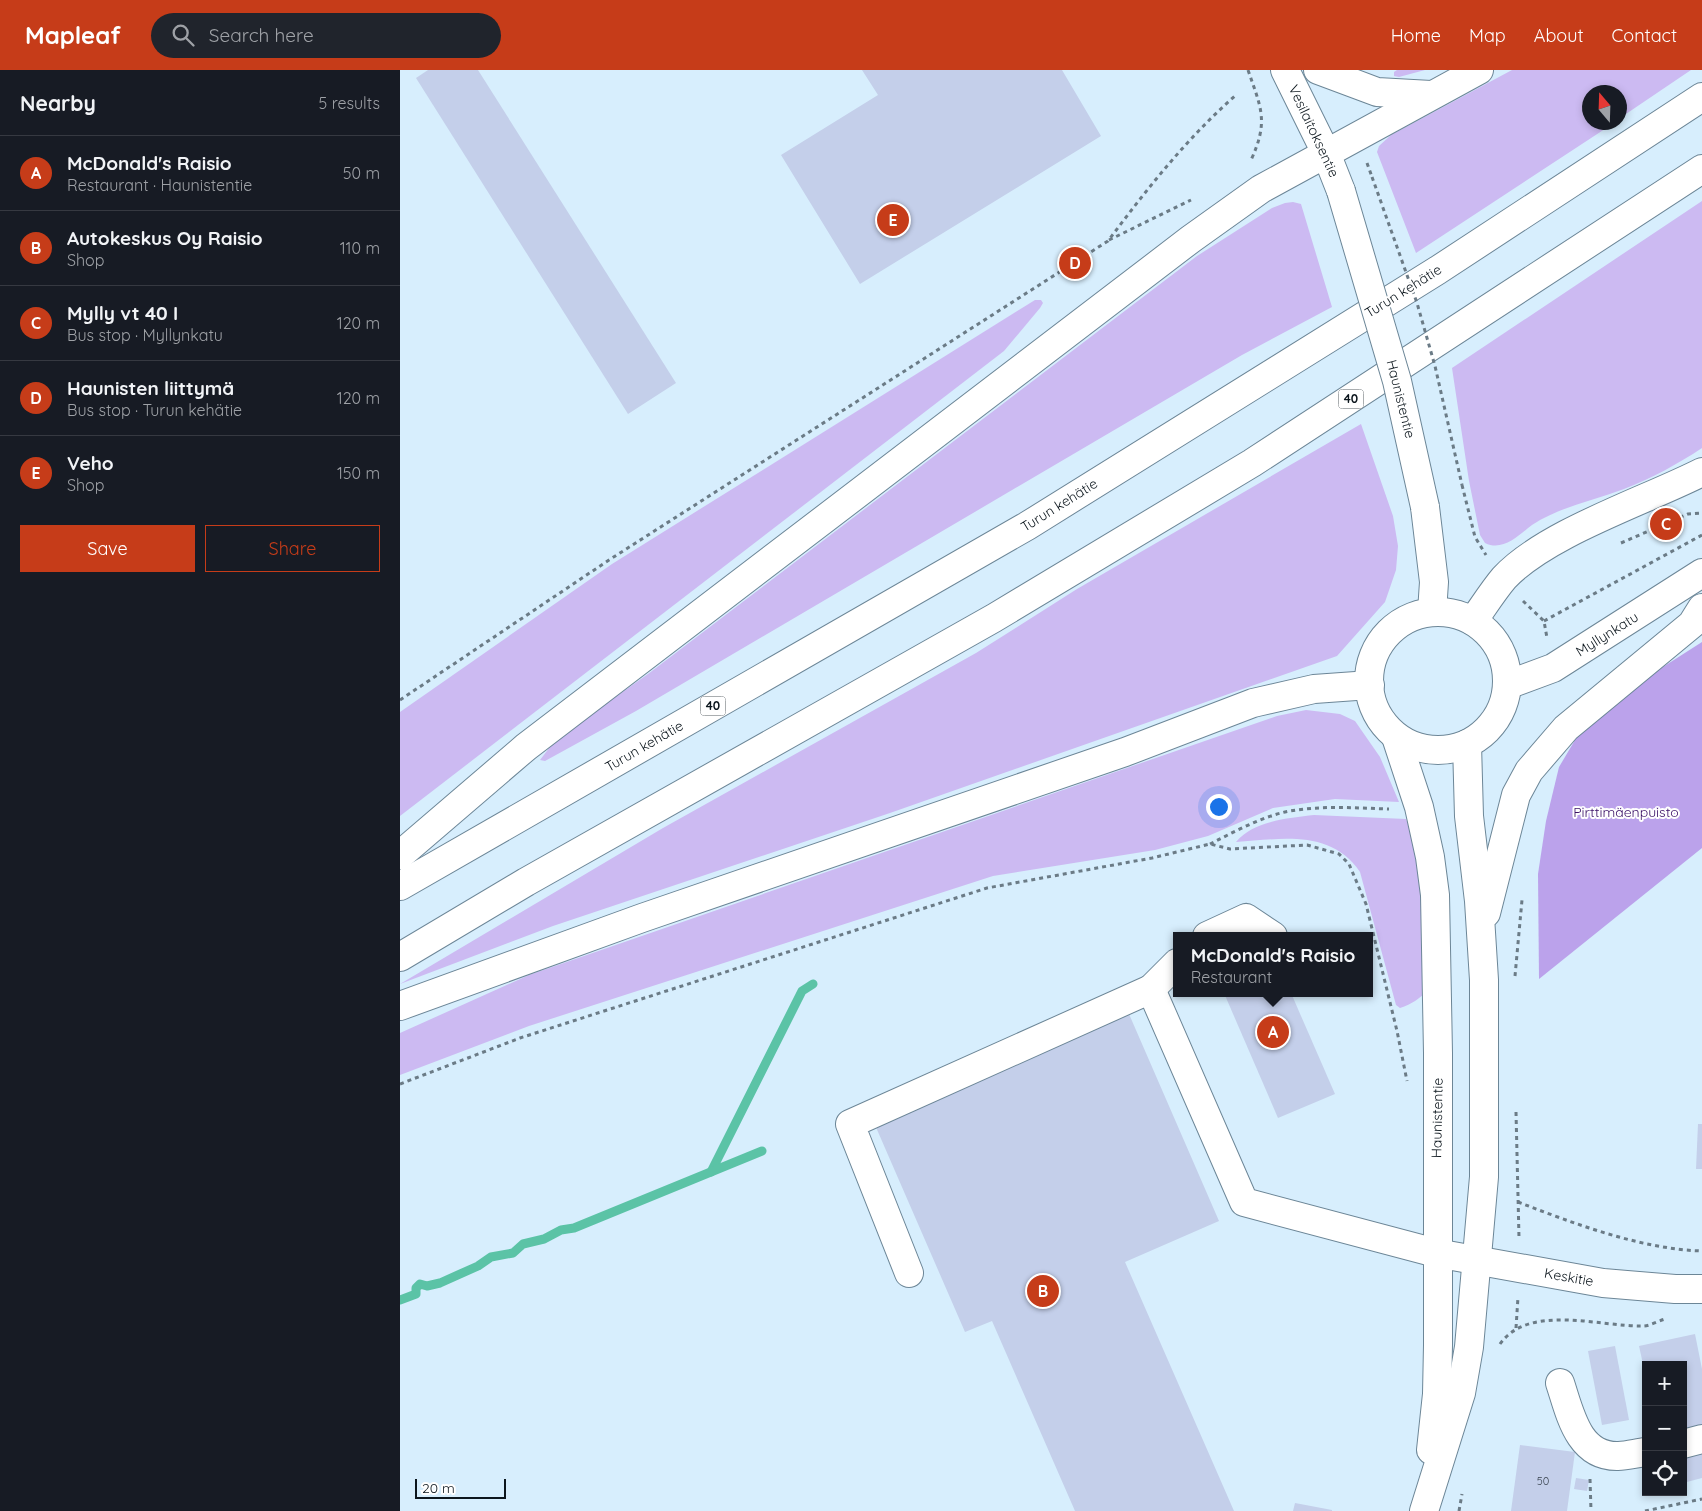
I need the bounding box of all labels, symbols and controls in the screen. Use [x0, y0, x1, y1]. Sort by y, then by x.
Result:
search box [151, 13, 501, 58]
text: Mapleaf [25, 20, 121, 50]
icon: search [169, 21, 197, 49]
text: Search here [209, 23, 314, 47]
text: Home [1391, 24, 1441, 47]
text: Map [1469, 24, 1506, 47]
text: About [1534, 24, 1584, 47]
text: Contact [1612, 24, 1677, 47]
street label: Vesilaitoksentie [1285, 82, 1343, 180]
north arrow [1582, 85, 1627, 130]
text: Nearby [20, 90, 96, 116]
text: 5 results [319, 93, 380, 113]
text: McDonald's Raisio [67, 151, 232, 175]
text: A [31, 163, 41, 183]
text: 50 m [343, 163, 380, 183]
text: Restaurant · Haunistentie [67, 175, 252, 195]
pin: E [877, 201, 909, 239]
text: Autokeskus Oy Raisio [67, 226, 263, 250]
text: B [31, 238, 41, 258]
text: 110 m [340, 238, 380, 258]
pin: D [1059, 244, 1091, 282]
text: Shop [67, 250, 104, 270]
street label: Turun kehätie [1361, 260, 1445, 322]
text: Mylly vt 40 I [67, 301, 178, 325]
text: C [31, 313, 41, 333]
text: 120 m [337, 313, 380, 333]
text: Bus stop · Myllynkatu [67, 325, 223, 345]
street label: Haunistentie [1383, 358, 1419, 440]
text: Haunisten liittymä [67, 376, 234, 400]
text: D [30, 388, 42, 408]
text: 120 m [337, 388, 380, 408]
road number: 40 [1338, 390, 1364, 408]
text: Bus stop · Turun kehätie [67, 400, 242, 420]
text: Veho [67, 451, 114, 475]
text: E [31, 463, 41, 483]
text: 150 m [337, 463, 380, 483]
street label: Turun kehätie [1017, 474, 1101, 536]
text: Shop [67, 475, 104, 495]
pin: C [1650, 505, 1682, 543]
button: Save [20, 525, 195, 572]
button: Share [205, 525, 380, 572]
street label: Myllynkatu [1572, 608, 1642, 660]
road number: 40 [700, 696, 726, 716]
street label: Turun kehätie [602, 716, 686, 776]
your location [1206, 794, 1232, 820]
park label: Pirttimäenpuisto [1573, 803, 1679, 821]
popup [1173, 932, 1373, 997]
text: McDonald's Raisio [1191, 943, 1355, 967]
text: Restaurant [1191, 967, 1272, 987]
pin: A [1257, 1013, 1289, 1051]
street label: Haunistentie [1427, 1078, 1447, 1158]
street label: Keskitie [1543, 1264, 1595, 1290]
pin: B [1027, 1272, 1059, 1310]
map controls [1642, 1361, 1687, 1496]
button: + [1642, 1361, 1687, 1406]
button: − [1642, 1406, 1687, 1451]
button: locate [1642, 1451, 1687, 1496]
house number: 50 [1537, 1474, 1549, 1488]
scale bar [415, 1476, 506, 1499]
text: 20 m [422, 1479, 455, 1497]

